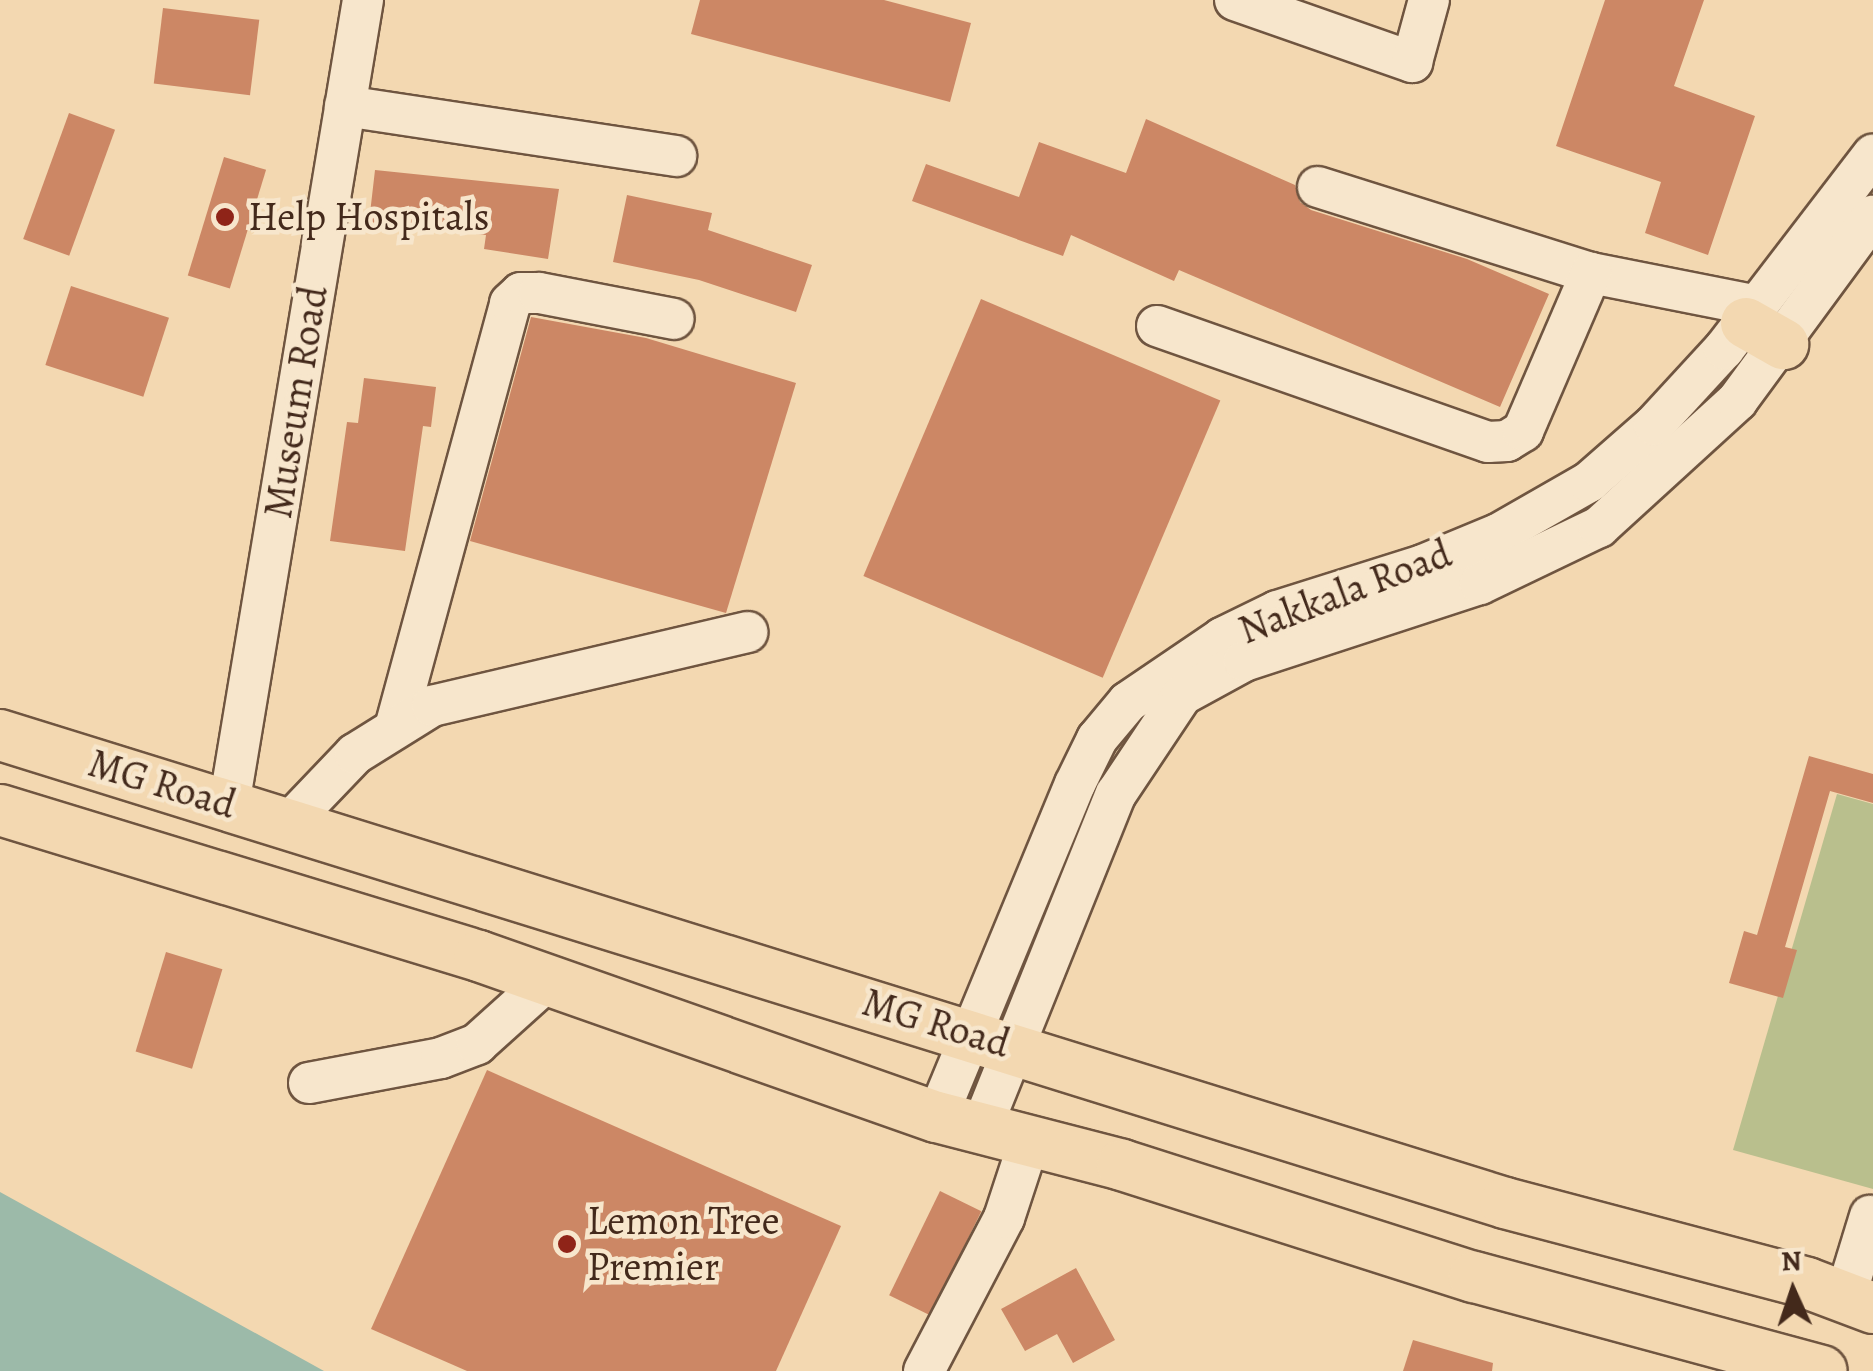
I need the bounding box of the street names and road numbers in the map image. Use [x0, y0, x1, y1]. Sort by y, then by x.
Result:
street label: Museum Road [254, 282, 338, 522]
street label: Nakkala Road [1232, 529, 1458, 655]
street label: MG Road [83, 739, 241, 829]
street label: MG Road [857, 978, 1015, 1068]

